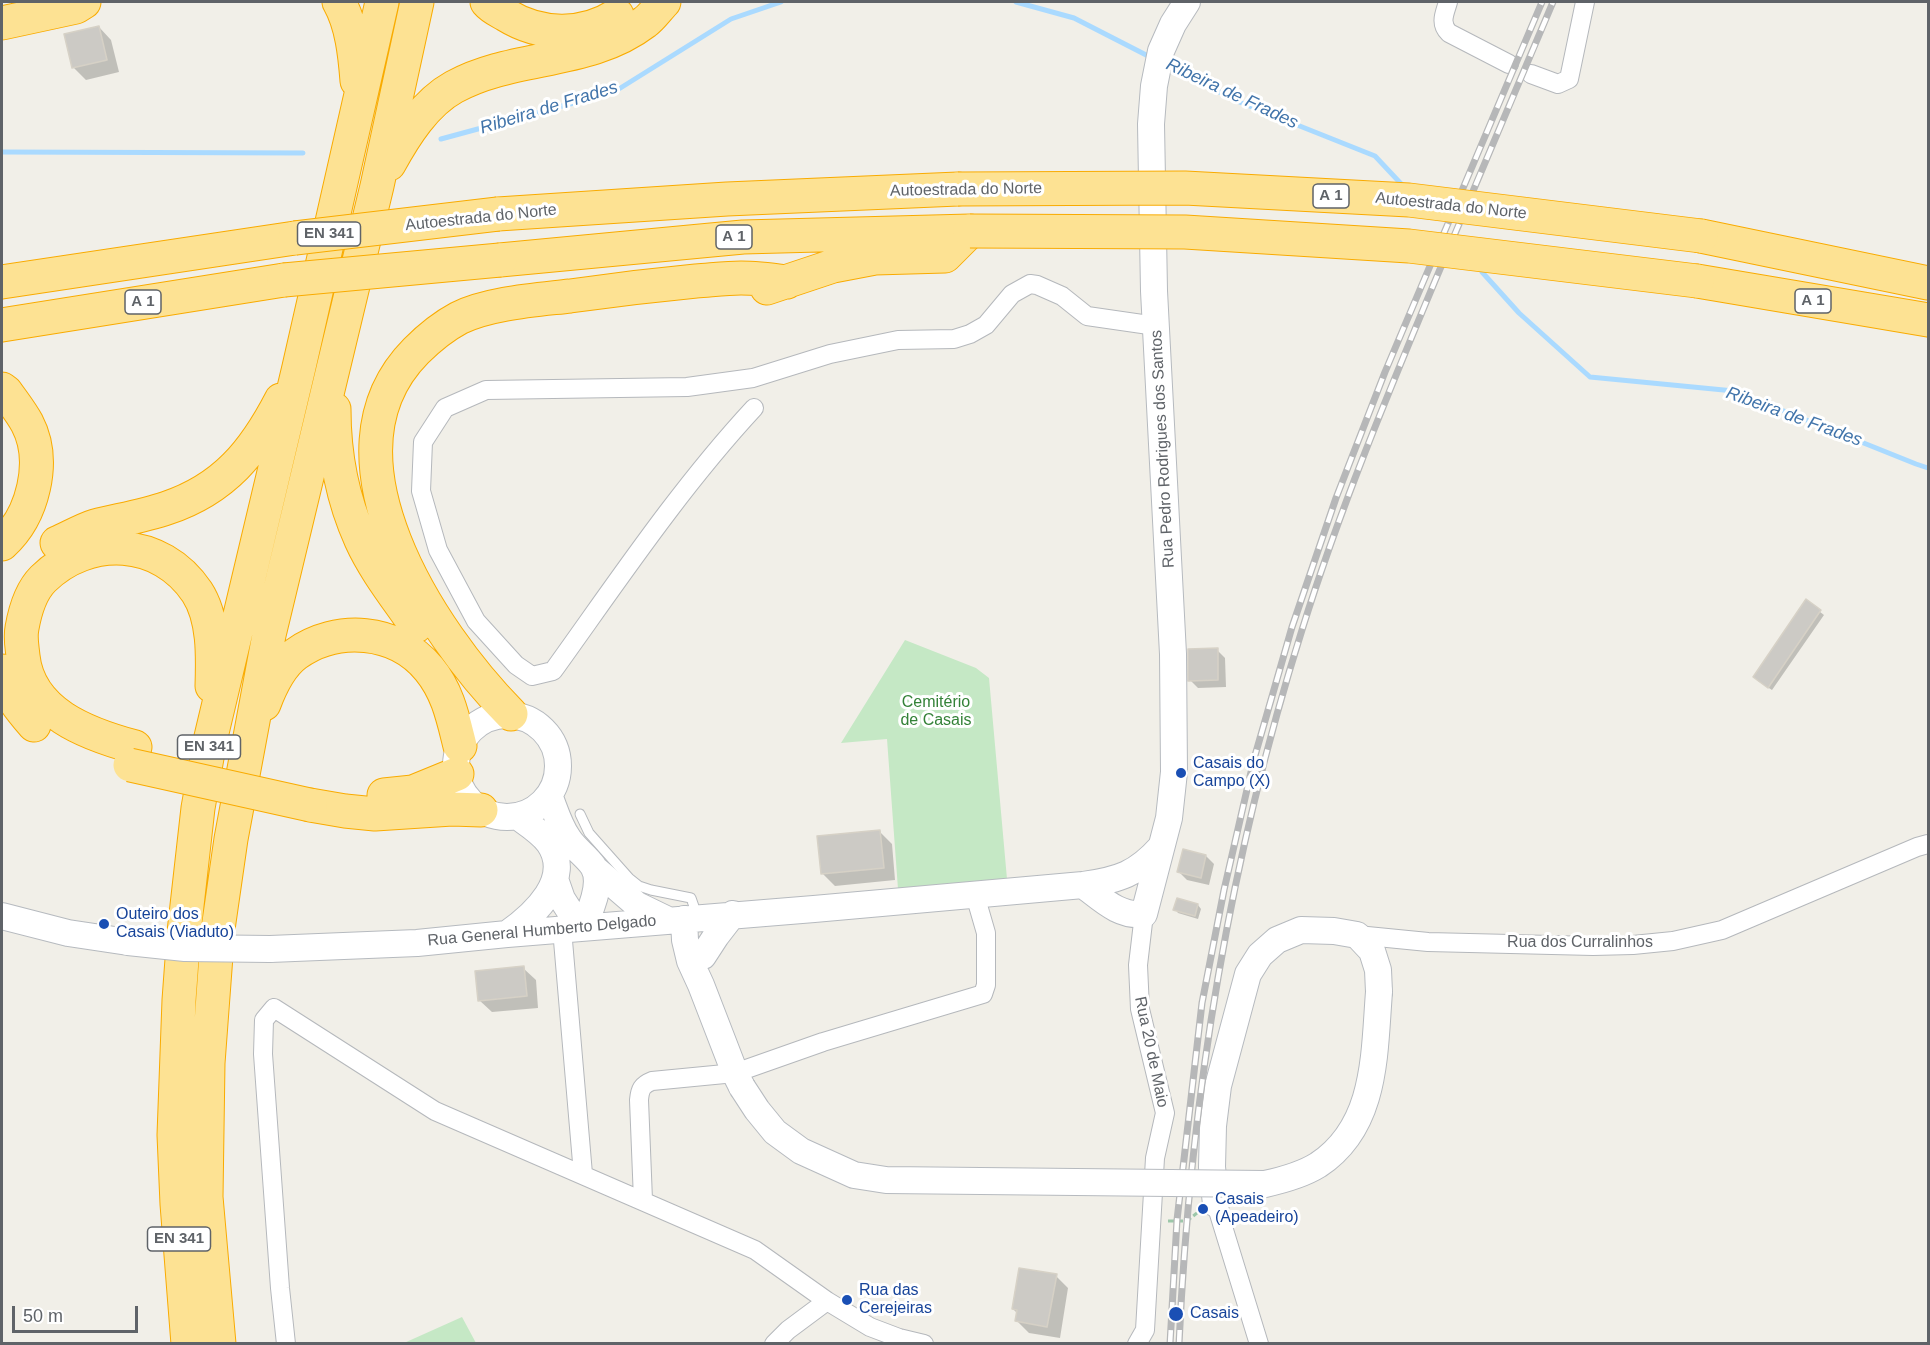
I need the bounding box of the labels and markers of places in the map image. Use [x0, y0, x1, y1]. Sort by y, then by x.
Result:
place label: Casais do Campo (X) [1193, 754, 1270, 792]
marker: Casais do Campo (X) [1174, 766, 1188, 780]
place label: Outeiro dos Casais (Viaduto) [116, 905, 234, 943]
marker: Outeiro dos Casais (Viaduto) [97, 917, 111, 931]
place label: Casais (Apeadeiro) [1215, 1190, 1299, 1228]
marker: Casais (Apeadeiro) [1196, 1202, 1210, 1216]
place label: Rua das Cerejeiras [859, 1281, 932, 1319]
marker: Rua das Cerejeiras [840, 1293, 854, 1307]
place label: Casais [1190, 1304, 1239, 1324]
marker: Casais [1167, 1305, 1185, 1323]

